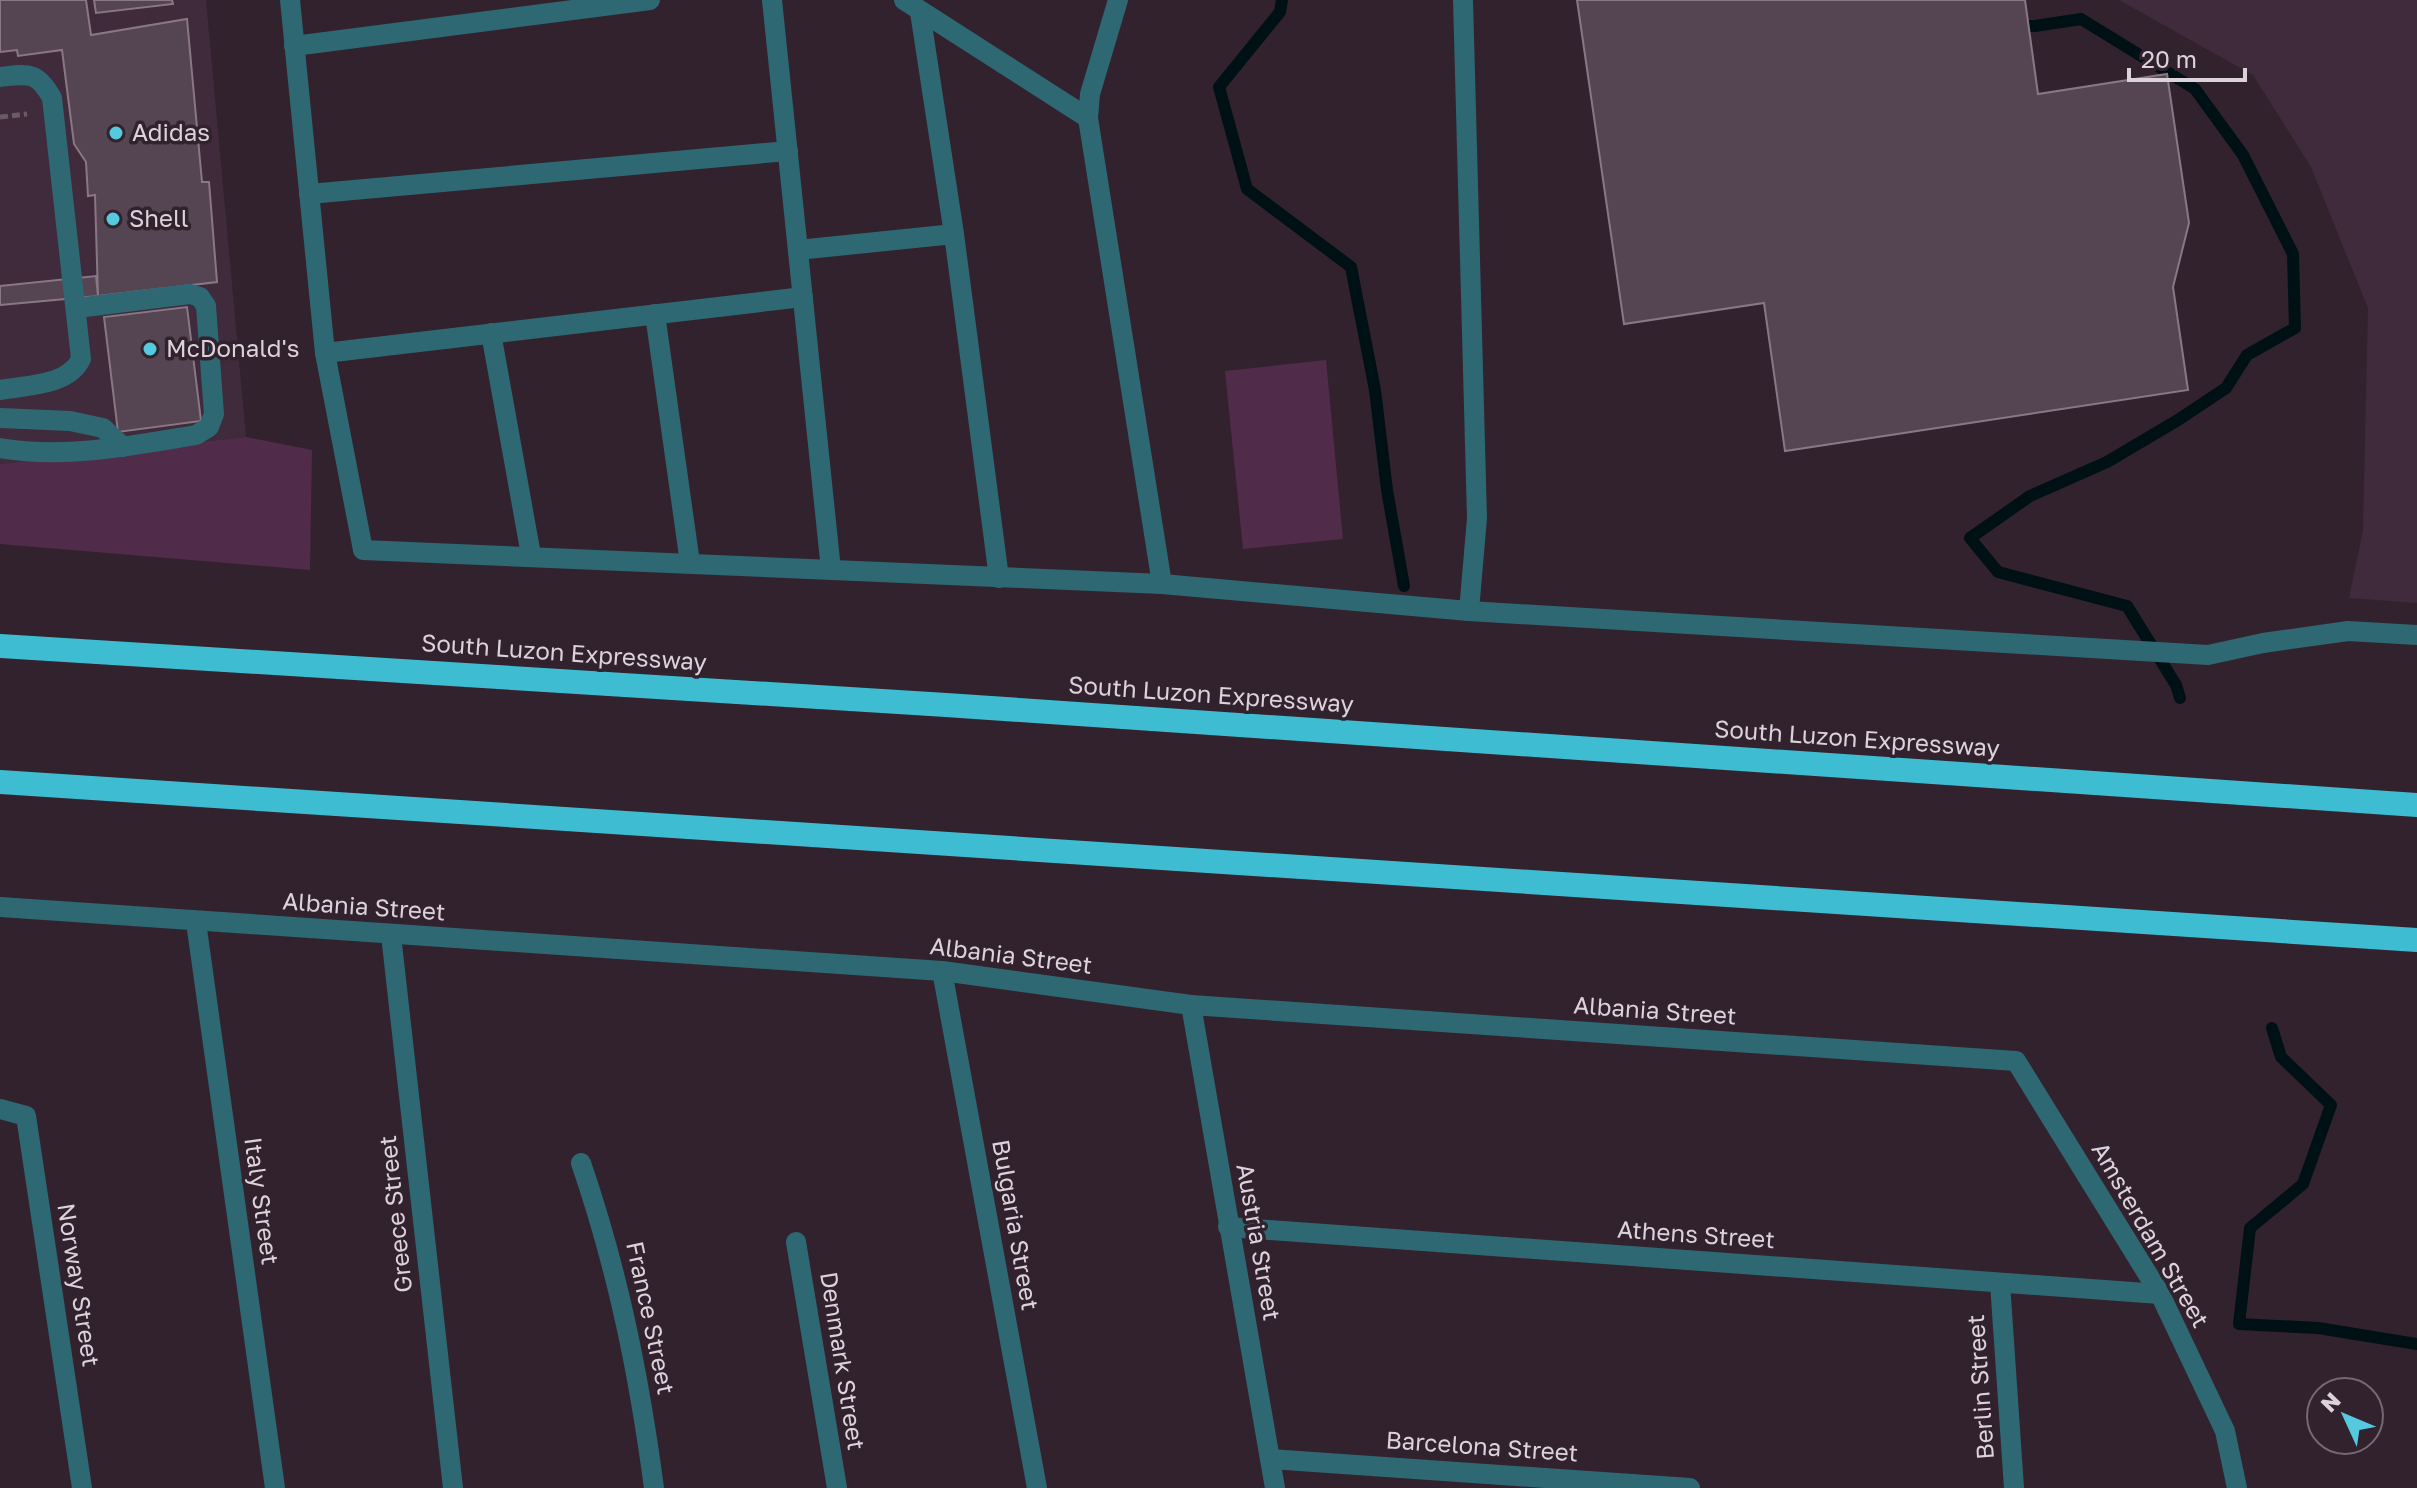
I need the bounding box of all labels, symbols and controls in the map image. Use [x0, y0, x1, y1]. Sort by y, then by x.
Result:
scale bar [2129, 32, 2245, 82]
text: 20 m [2141, 44, 2197, 73]
place label: Adidas [132, 117, 210, 146]
marker: Adidas [107, 124, 125, 142]
place label: Shell [129, 203, 188, 232]
marker: Shell [104, 210, 122, 228]
place label: McDonald's [166, 333, 299, 362]
marker: McDonald's [141, 340, 159, 358]
street label: South Luzon Expressway [420, 627, 708, 676]
street label: South Luzon Expressway [1067, 669, 1355, 718]
street label: South Luzon Expressway [1713, 713, 2001, 762]
street label: Albania Street [282, 885, 447, 926]
street label: Albania Street [928, 930, 1094, 979]
street label: Albania Street [1573, 989, 1738, 1030]
street label: Greece Street [372, 1134, 417, 1294]
street label: Italy Street [239, 1135, 286, 1266]
street label: Amsterdam Street [2086, 1136, 2216, 1332]
street label: Bulgaria Street [987, 1137, 1046, 1312]
street label: Austria Street [1231, 1161, 1288, 1322]
street label: Norway Street [52, 1201, 107, 1369]
street label: Athens Street [1616, 1214, 1776, 1253]
street label: France Street [621, 1238, 682, 1397]
street label: Denmark Street [815, 1269, 872, 1452]
street label: Berlin Street [1960, 1314, 1999, 1461]
north arrow [2305, 1376, 2385, 1456]
text: N [2315, 1386, 2346, 1417]
street label: Barcelona Street [1385, 1424, 1579, 1467]

